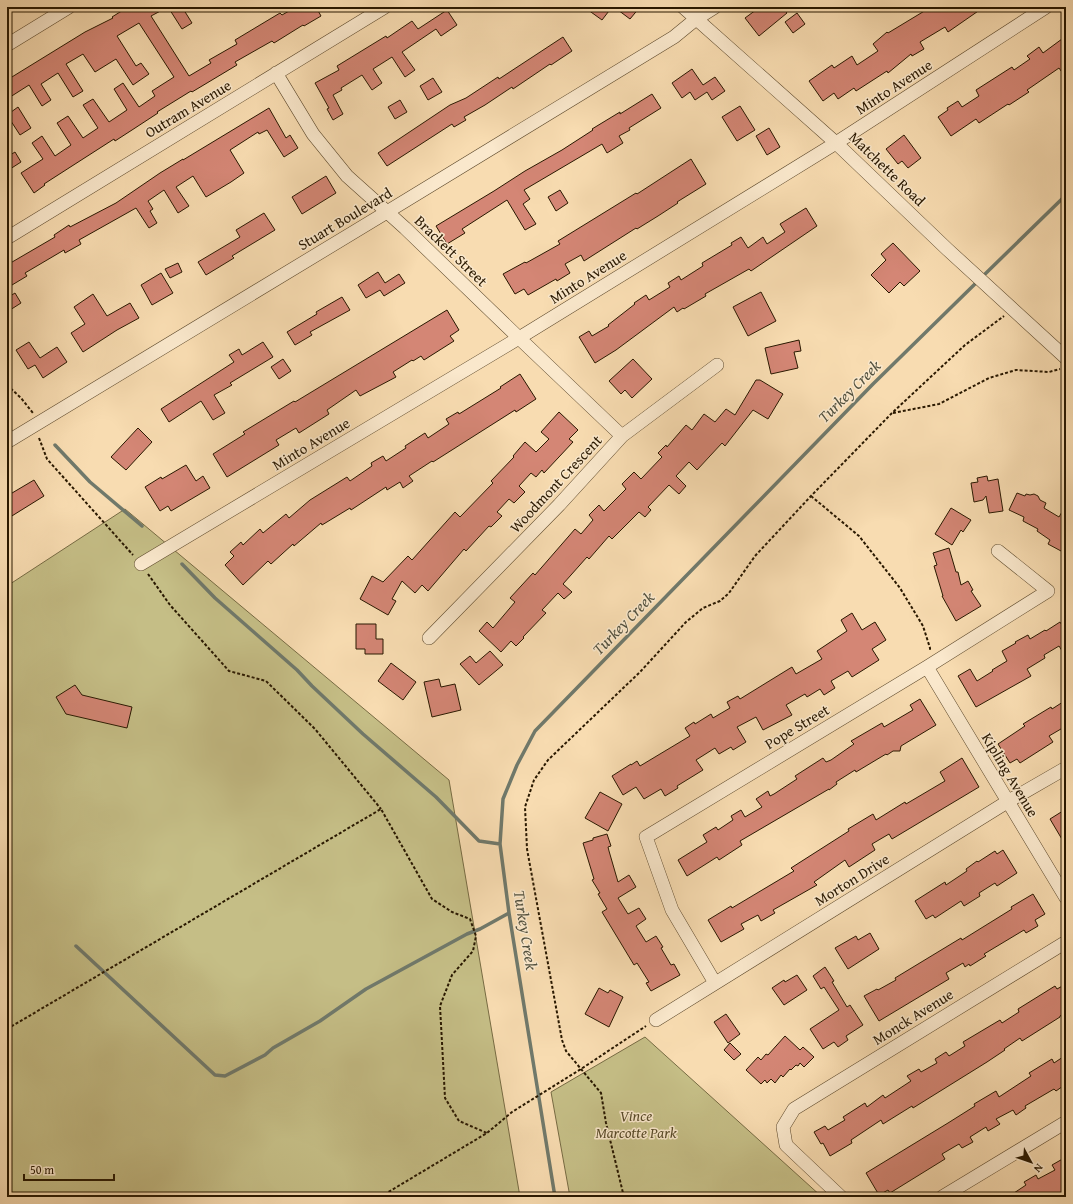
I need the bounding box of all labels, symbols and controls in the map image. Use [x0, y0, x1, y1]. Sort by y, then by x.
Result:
street label: Minto Avenue [851, 54, 936, 119]
street label: Outram Avenue [141, 75, 235, 143]
street label: Matchette Road [844, 127, 930, 211]
street label: Stuart Boulevard [294, 182, 396, 255]
street label: Brackett Street [410, 210, 493, 291]
street label: Minto Avenue [545, 245, 630, 309]
water label: Turkey Creek [812, 354, 886, 428]
street label: Minto Avenue [268, 412, 354, 475]
street label: Woodmont Crescent [505, 430, 607, 537]
water label: Turkey Creek [586, 585, 660, 660]
street label: Pope Street [760, 699, 834, 754]
street label: Kipling Avenue [977, 729, 1044, 821]
street label: Morton Drive [810, 848, 893, 911]
water label: Turkey Creek [508, 888, 544, 972]
street label: Monck Avenue [868, 983, 957, 1050]
park label: Vince Marcotte Park [595, 1105, 677, 1143]
north arrow [1011, 1142, 1051, 1182]
scale bar [24, 1156, 114, 1182]
text: N [1030, 1160, 1047, 1177]
text: 50 m [30, 1161, 54, 1178]

